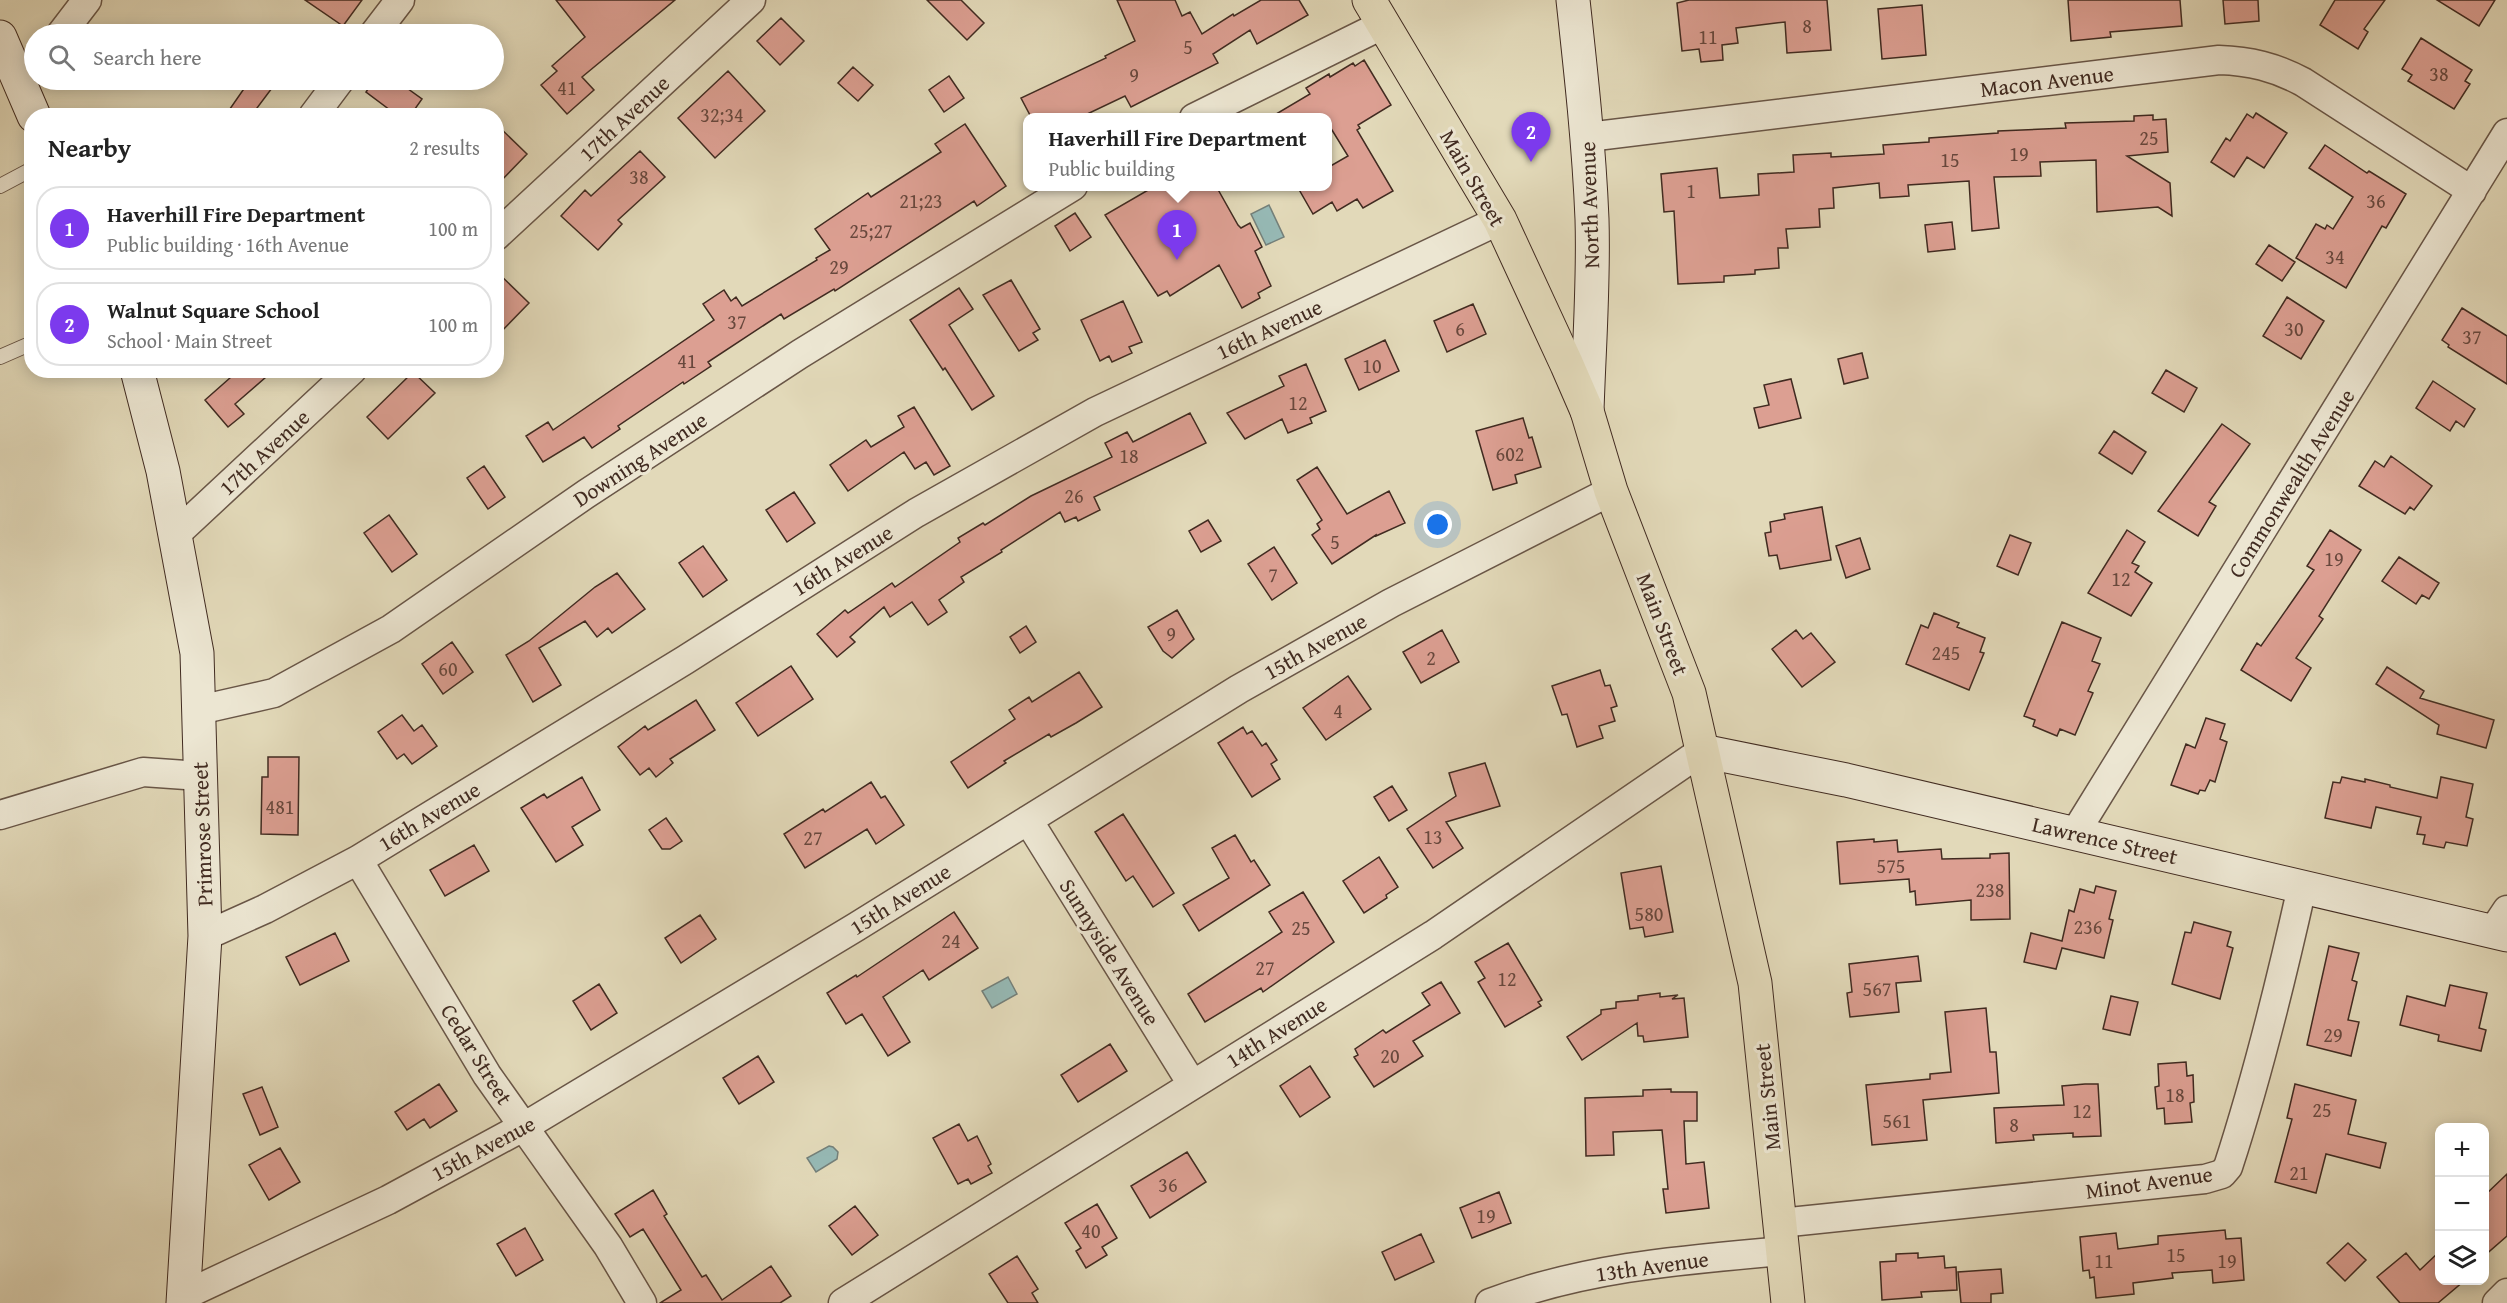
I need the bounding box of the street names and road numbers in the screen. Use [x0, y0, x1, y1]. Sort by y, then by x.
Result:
street label: Macon Avenue [1978, 57, 2116, 105]
street label: 17th Avenue [571, 68, 677, 168]
street label: Main Street [1432, 123, 1514, 233]
street label: North Avenue [1571, 141, 1607, 269]
street label: 16th Avenue [1211, 290, 1327, 368]
street label: Commonwealth Avenue [2220, 382, 2362, 584]
street label: 17th Avenue [211, 402, 317, 502]
street label: Downing Avenue [567, 404, 713, 514]
street label: 16th Avenue [785, 516, 899, 604]
street label: Main Street [1629, 568, 1697, 680]
street label: 15th Avenue [1257, 604, 1373, 688]
street label: Primrose Street [183, 761, 221, 907]
street label: 16th Avenue [372, 773, 486, 859]
street label: Lawrence Street [2029, 808, 2181, 872]
street label: 15th Avenue [843, 855, 957, 943]
street label: Sunnyside Avenue [1052, 872, 1168, 1032]
street label: 14th Avenue [1219, 988, 1333, 1076]
street label: Cedar Street [433, 997, 521, 1111]
street label: Main Street [1745, 1042, 1789, 1152]
street label: 15th Avenue [425, 1107, 541, 1189]
street label: Minot Avenue [2083, 1157, 2215, 1207]
street label: 13th Avenue [1593, 1242, 1711, 1290]

